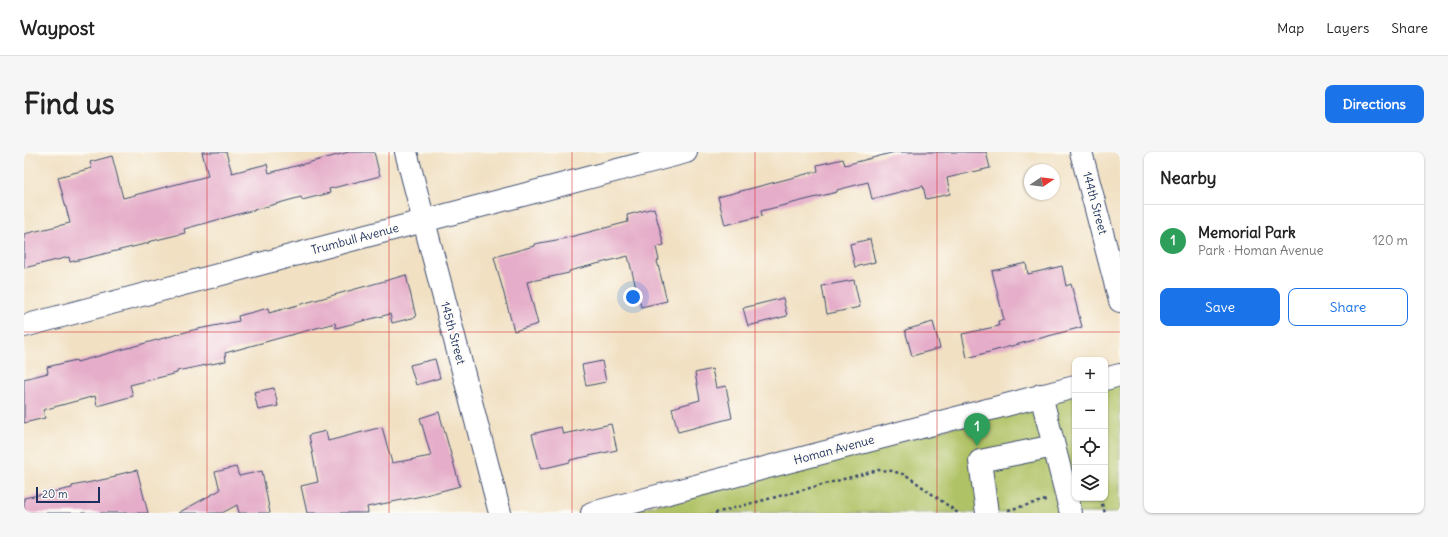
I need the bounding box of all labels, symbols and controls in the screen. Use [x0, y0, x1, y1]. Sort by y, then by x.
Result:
text: Waypost [20, 16, 95, 40]
text: Map [1277, 19, 1304, 37]
text: Layers [1326, 19, 1369, 37]
text: Share [1391, 19, 1428, 37]
button: Directions [1325, 85, 1424, 123]
text: Find us [24, 86, 115, 122]
north arrow [1024, 164, 1060, 200]
text: Nearby [1160, 167, 1216, 189]
street label: 144th Street [1080, 170, 1111, 236]
street label: Trumbull Avenue [309, 220, 400, 257]
text: Memorial Park [1198, 223, 1296, 242]
text: 1 [1170, 232, 1176, 249]
text: 120 m [1373, 232, 1408, 249]
text: Park · Homan Avenue [1198, 242, 1324, 259]
your location [623, 287, 643, 307]
button: Save [1160, 288, 1280, 326]
button: Share [1288, 288, 1408, 326]
street label: 145th Street [438, 300, 469, 366]
map controls [1072, 357, 1108, 501]
button: + [1072, 357, 1108, 393]
button: − [1072, 393, 1108, 429]
pin: 1 [964, 413, 990, 446]
button: locate [1072, 429, 1108, 465]
street label: Homan Avenue [792, 432, 876, 467]
button: layers [1072, 465, 1108, 501]
scale bar [36, 485, 100, 504]
text: 20 m [42, 487, 68, 501]

